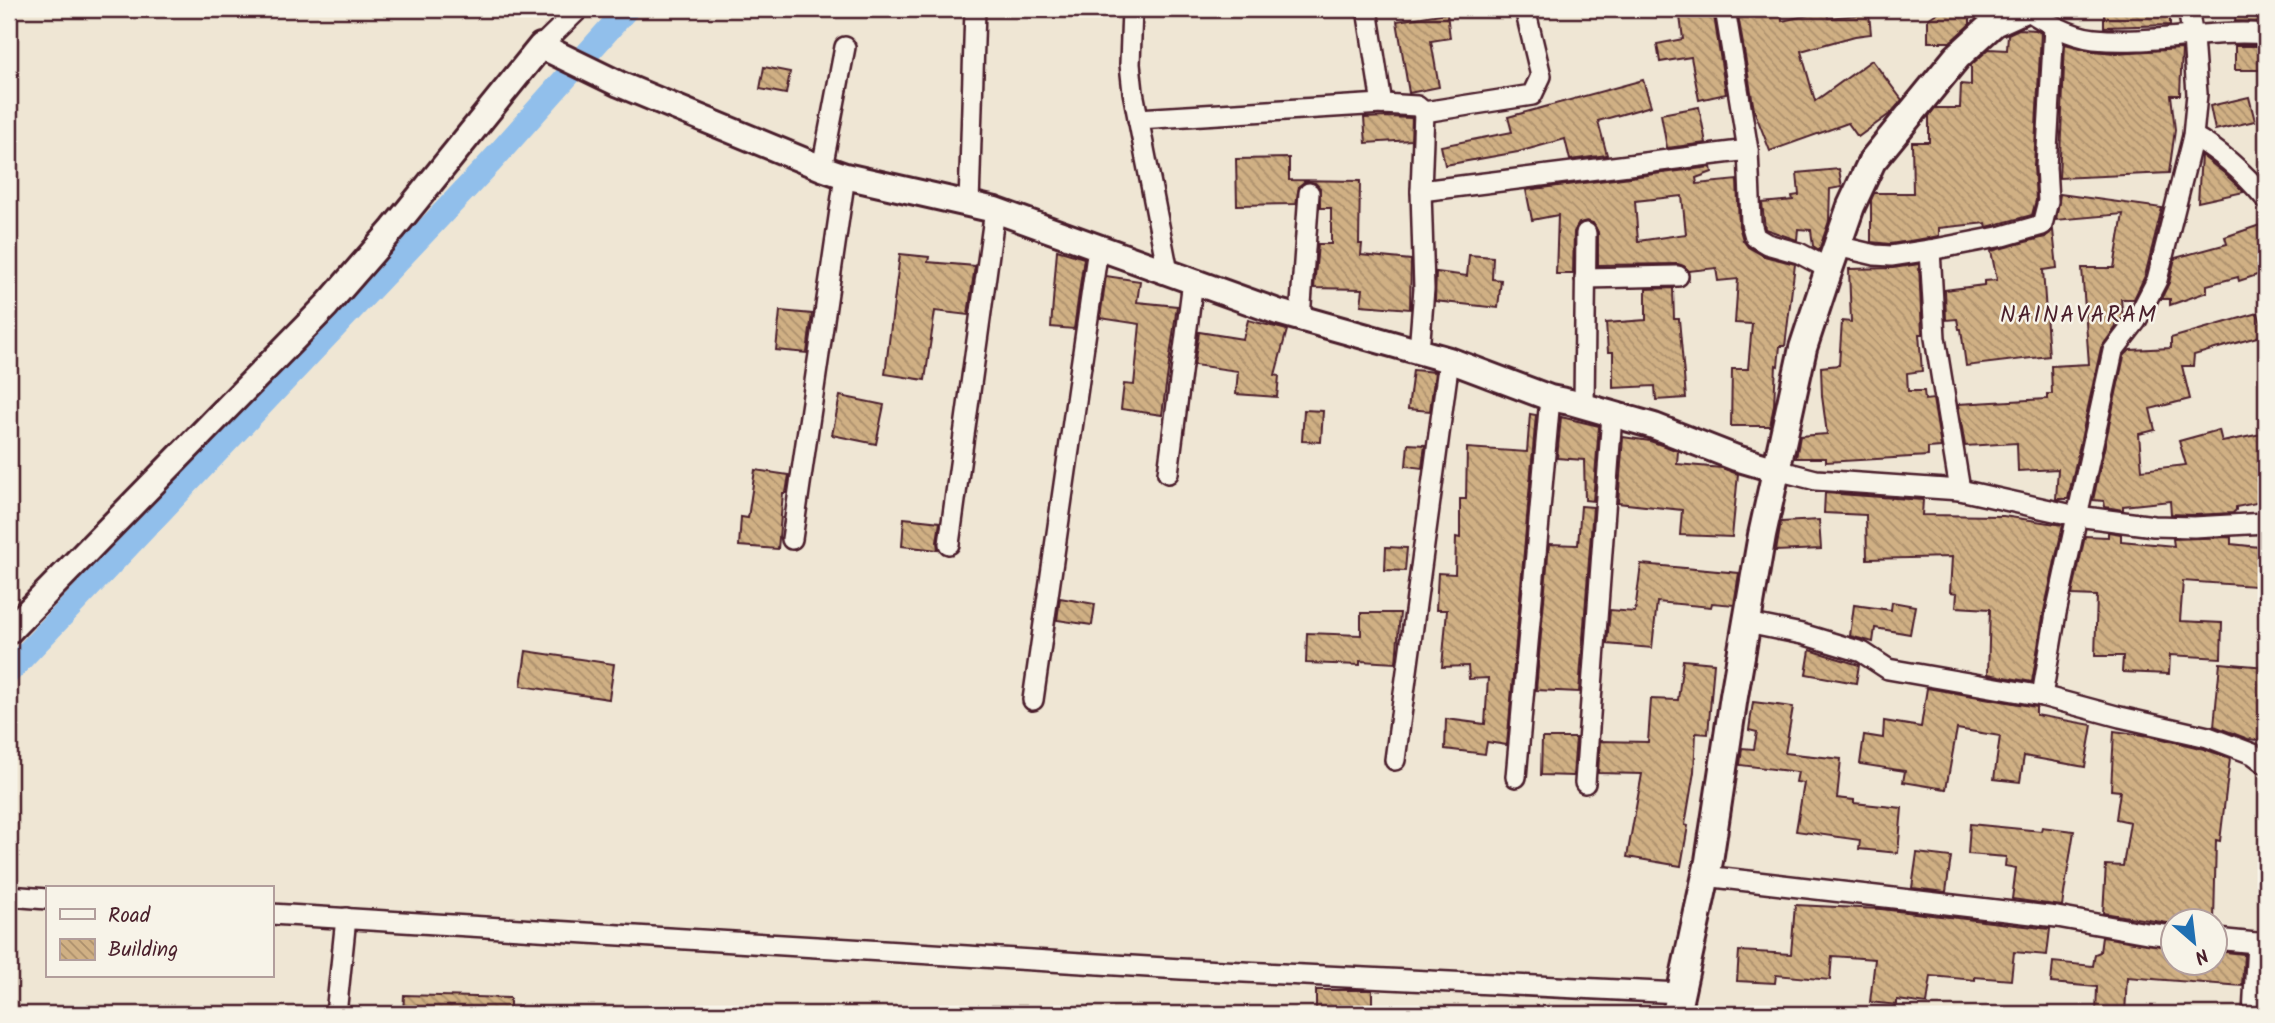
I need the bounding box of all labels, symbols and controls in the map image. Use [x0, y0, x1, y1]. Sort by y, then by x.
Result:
district label: NAINAVARAM [2000, 298, 2158, 334]
legend [46, 886, 273, 978]
text: Road [108, 900, 151, 933]
north arrow [2160, 908, 2230, 978]
text: Building [108, 934, 178, 967]
text: N [2189, 939, 2213, 971]

